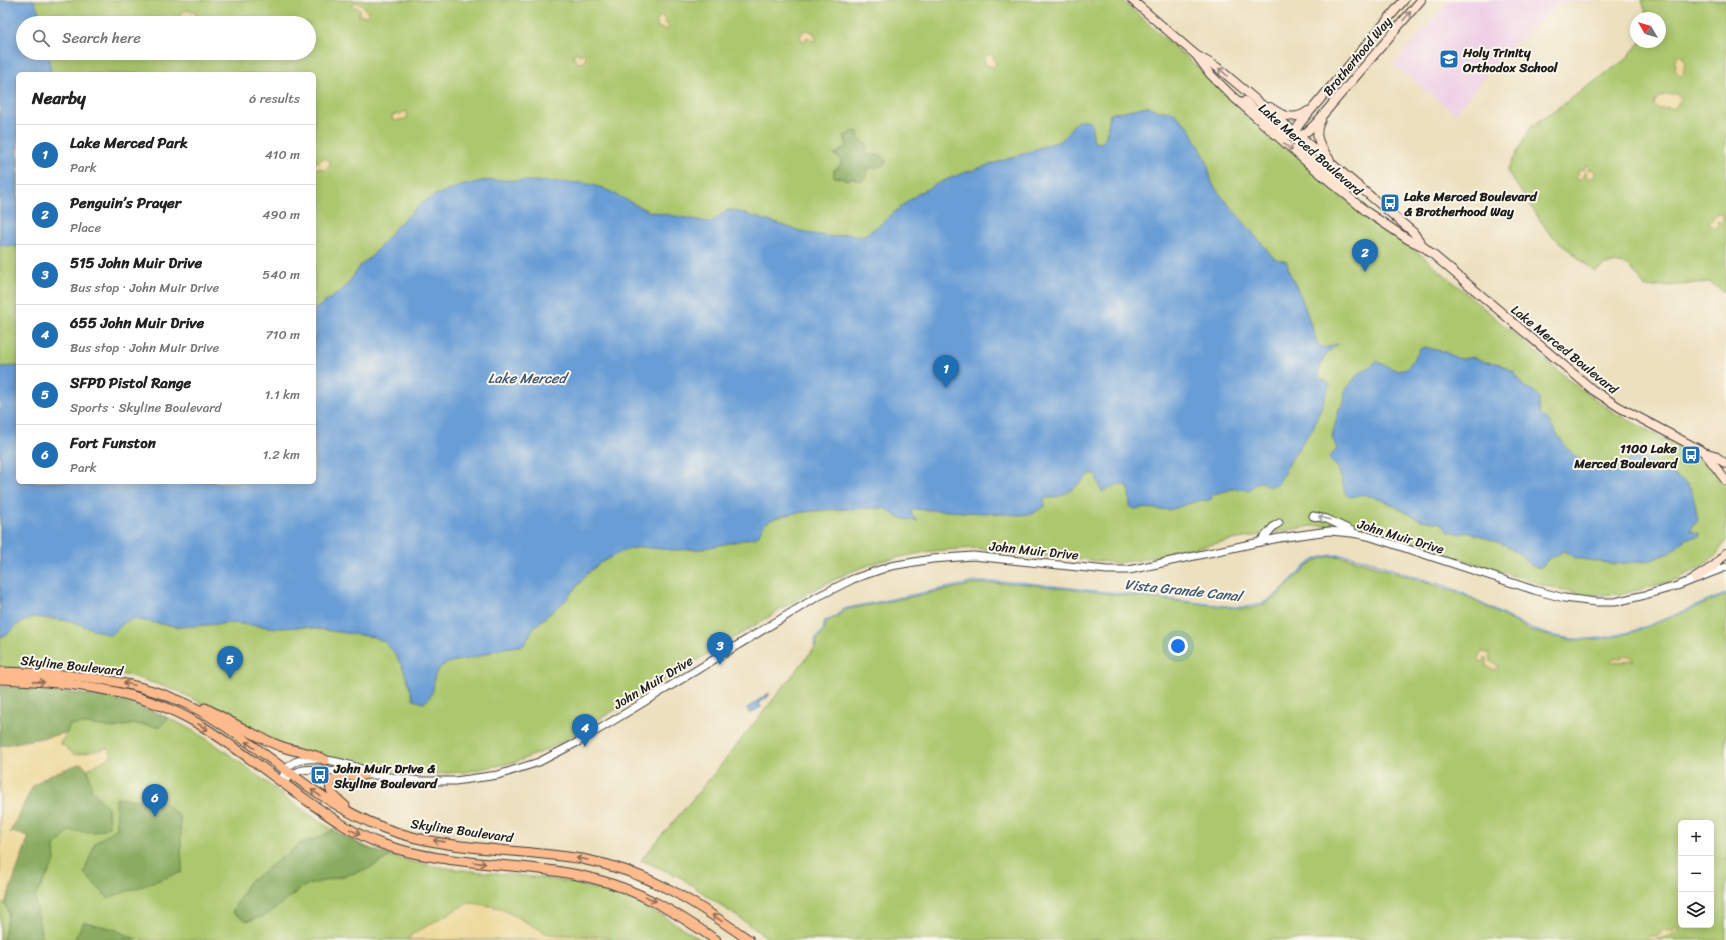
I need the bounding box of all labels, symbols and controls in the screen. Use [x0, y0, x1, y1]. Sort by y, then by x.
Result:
street label: Brotherhood Way [1317, 11, 1398, 101]
one-way arrow [1402, 11, 1411, 21]
north arrow [1630, 12, 1666, 48]
search box [16, 16, 316, 60]
text: Search here [62, 25, 141, 51]
icon: search [30, 27, 52, 49]
place label: Holy Trinity Orthodox School [1462, 41, 1559, 79]
school or university icon: Holy Trinity Orthodox School [1438, 48, 1460, 70]
one-way arrow [1218, 68, 1228, 77]
text: Nearby [32, 83, 86, 113]
text: 6 results [249, 87, 300, 110]
street label: Lake Merced Boulevard [1253, 97, 1369, 202]
text: Lake Merced Park [70, 130, 188, 156]
one-way arrow [1283, 142, 1293, 151]
text: 1 [42, 143, 48, 166]
text: 410 m [265, 143, 300, 166]
text: Park [70, 156, 97, 179]
place label: Lake Merced Boulevard & Brotherhood Way [1404, 185, 1538, 223]
text: Penguin’s Prayer [70, 190, 181, 216]
bus stop icon: Lake Merced Boulevard & Brotherhood Way [1379, 192, 1401, 214]
text: 2 [41, 203, 49, 226]
text: 490 m [262, 203, 300, 226]
text: Place [70, 216, 101, 239]
pin: 2 [1352, 239, 1378, 272]
text: 515 John Muir Drive [70, 250, 202, 276]
text: 3 [41, 263, 49, 286]
text: 540 m [262, 263, 300, 286]
text: Bus stop · John Muir Drive [70, 276, 219, 299]
street label: Lake Merced Boulevard [1506, 299, 1624, 401]
text: 655 John Muir Drive [70, 310, 204, 336]
text: 4 [41, 323, 49, 346]
text: 710 m [265, 323, 300, 346]
text: Bus stop · John Muir Drive [70, 336, 219, 359]
pin: 1 [933, 355, 959, 388]
water label: Lake Merced [488, 366, 570, 391]
text: SFPD Pistol Range [70, 370, 191, 396]
text: 5 [41, 383, 49, 406]
text: 1.1 km [265, 383, 300, 406]
text: Sports · Skyline Boulevard [70, 396, 221, 419]
text: Fort Funston [70, 430, 156, 456]
place label: 1100 Lake Merced Boulevard [1573, 437, 1678, 475]
text: 6 [41, 443, 49, 466]
text: 1.2 km [263, 443, 300, 466]
bus stop icon: 1100 Lake Merced Boulevard [1680, 444, 1702, 466]
text: Park [70, 456, 97, 479]
street label: John Muir Drive [1354, 512, 1447, 561]
one-way arrow [1317, 514, 1330, 521]
street label: John Muir Drive [987, 534, 1080, 567]
water label: Vista Grande Canal [1123, 572, 1245, 609]
pin: 3 [707, 632, 733, 665]
your location [1168, 636, 1188, 656]
pin: 5 [217, 646, 243, 679]
street label: Skyline Boulevard [20, 649, 125, 682]
street label: John Muir Drive [608, 649, 698, 716]
one-way arrow [32, 678, 45, 685]
one-way arrow [123, 679, 136, 687]
pin: 4 [572, 714, 598, 747]
one-way arrow [197, 723, 208, 731]
one-way arrow [245, 741, 256, 749]
place label: John Muir Drive & Skyline Boulevard [333, 757, 438, 795]
bus stop icon: John Muir Drive & Skyline Boulevard [309, 764, 331, 786]
pin: 6 [142, 784, 168, 817]
one-way arrow [311, 789, 322, 797]
street label: Skyline Boulevard [409, 812, 516, 849]
map controls [1678, 820, 1714, 928]
button: + [1678, 820, 1714, 856]
one-way arrow [349, 828, 361, 836]
one-way arrow [433, 837, 446, 845]
one-way arrow [576, 855, 589, 863]
button: − [1678, 856, 1714, 892]
one-way arrow [474, 859, 487, 867]
button: layers [1678, 892, 1714, 928]
one-way arrow [644, 896, 656, 903]
one-way arrow [712, 914, 723, 922]

